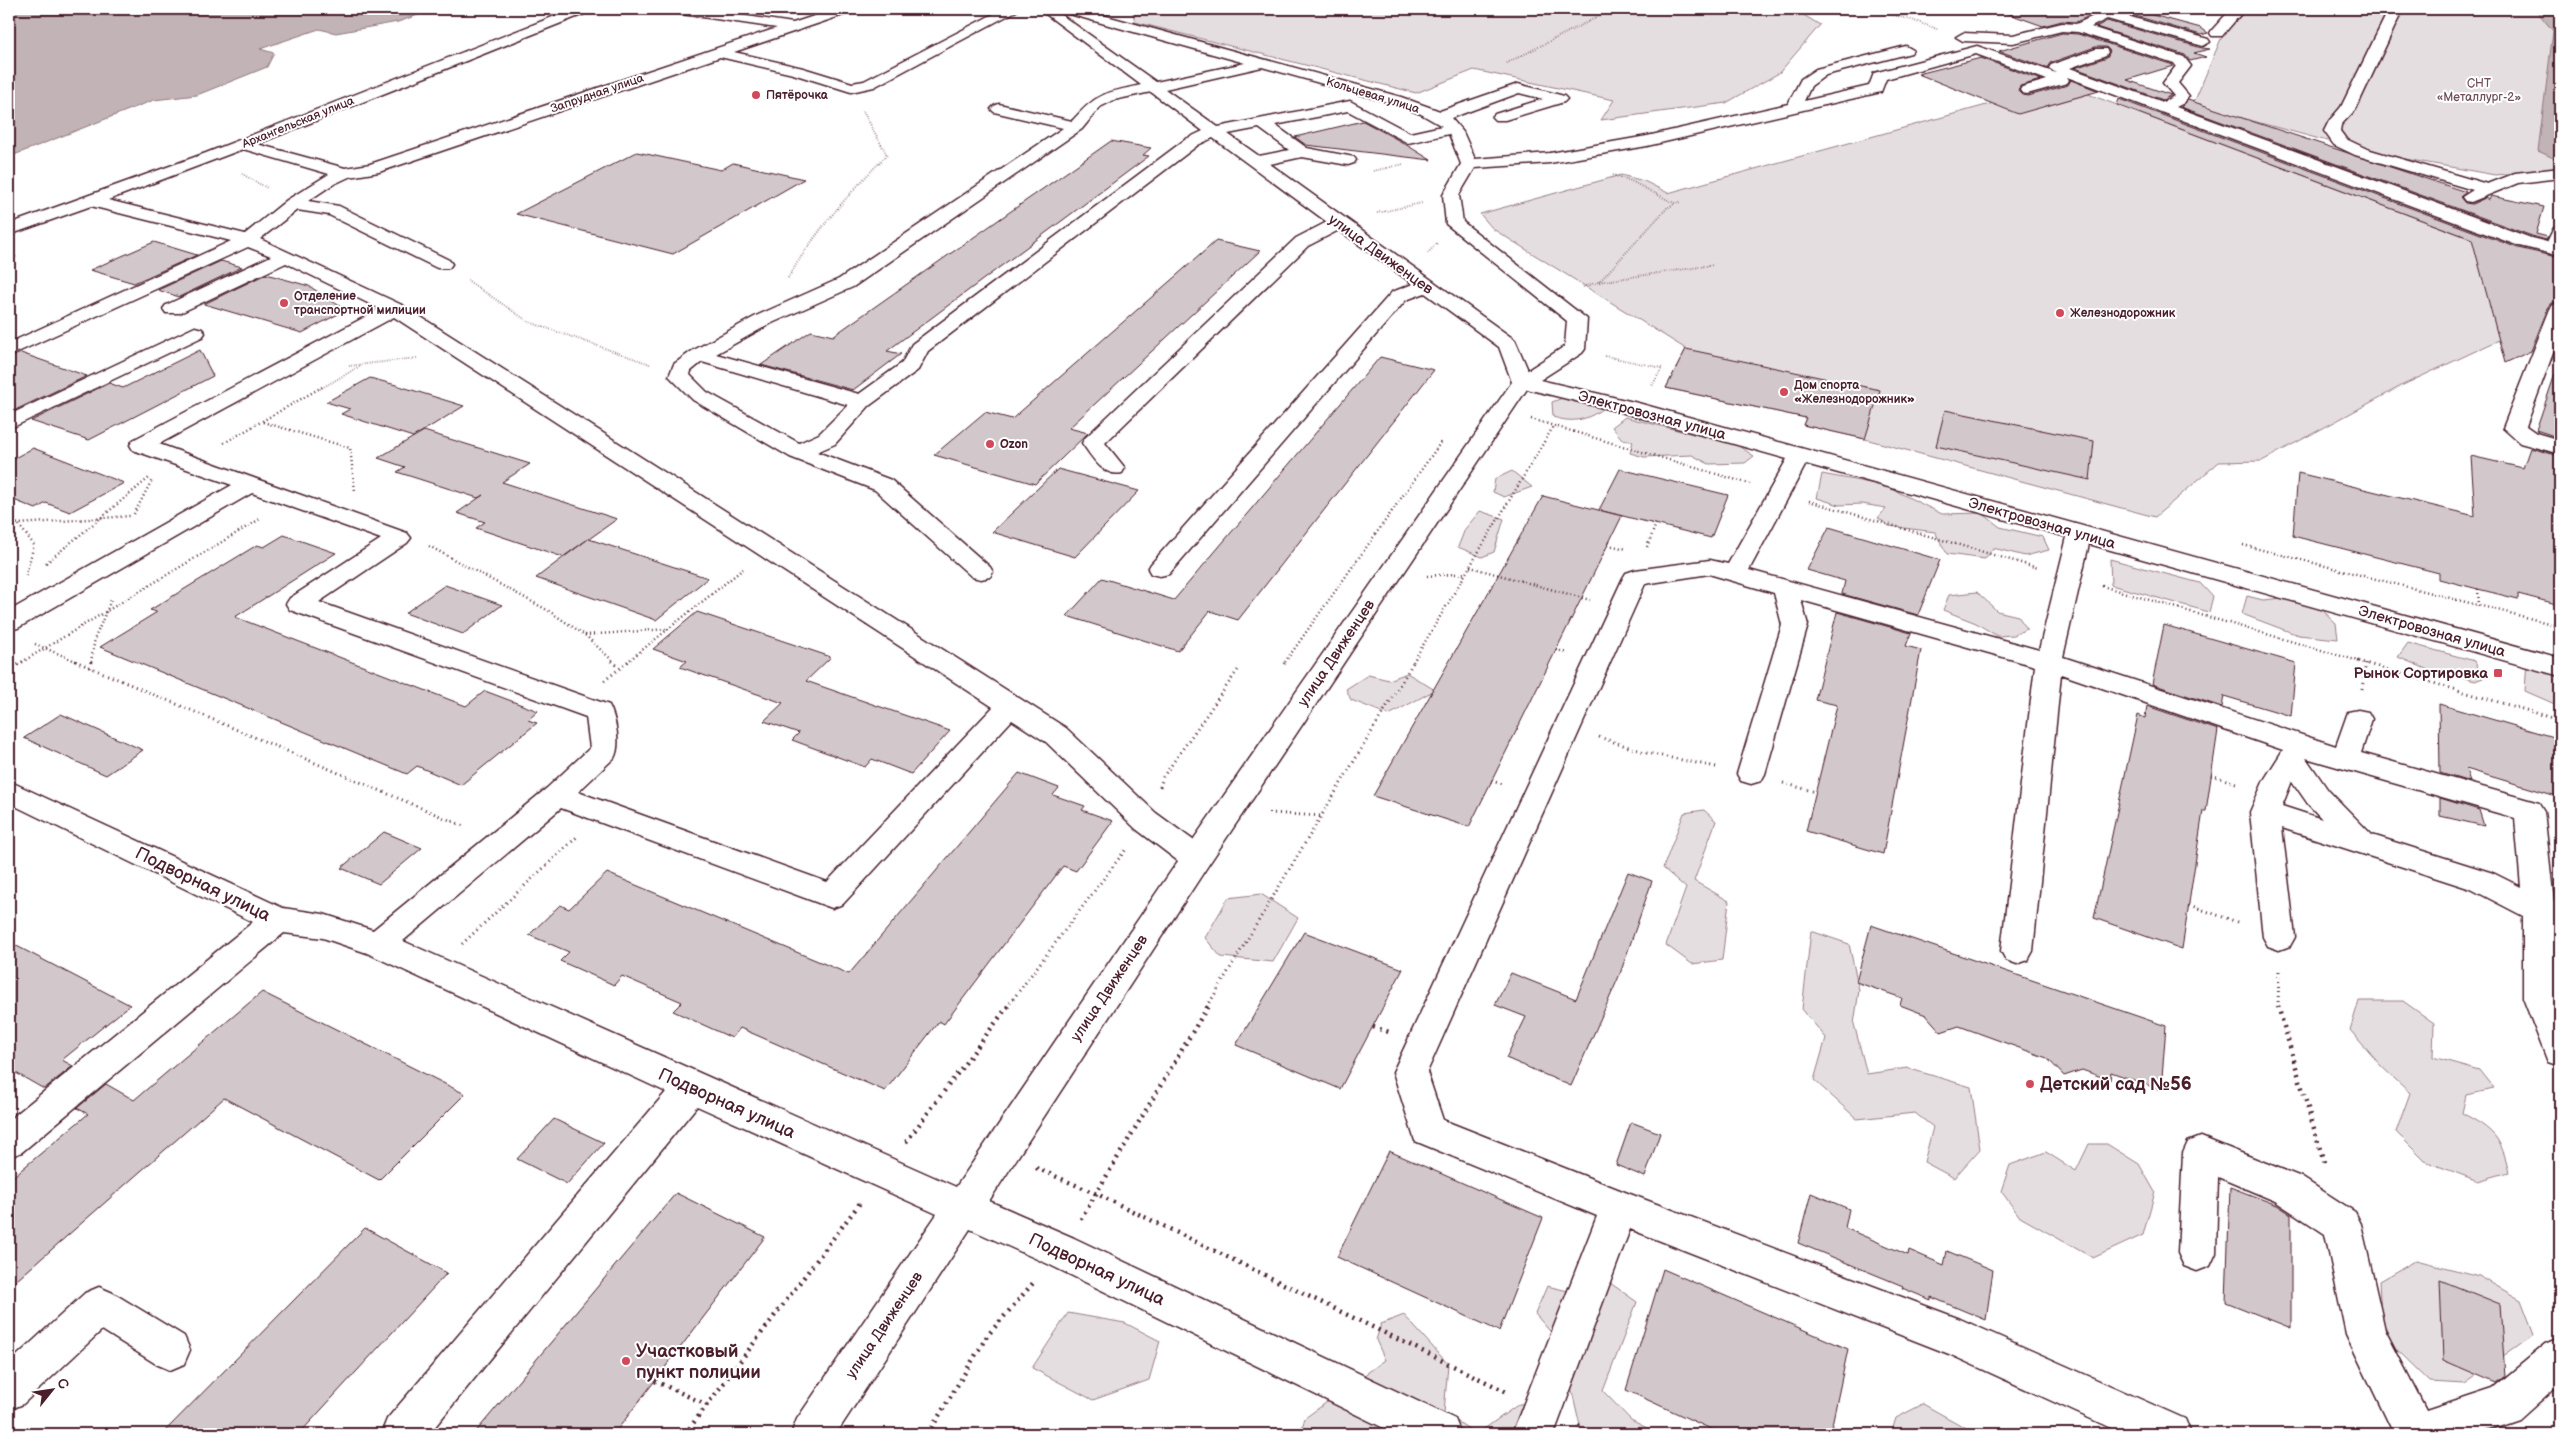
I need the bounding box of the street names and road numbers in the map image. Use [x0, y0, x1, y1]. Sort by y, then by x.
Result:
street label: Запрудная улица [549, 70, 646, 116]
street label: Кольцевая улица [1324, 74, 1421, 117]
street label: Архангельская улица [239, 93, 356, 152]
street label: улица Движенцев [1325, 210, 1437, 299]
street label: Электровозная улица [1576, 387, 1728, 444]
street label: Электровозная улица [1966, 493, 2118, 554]
street label: улица Движенцев [1294, 596, 1379, 710]
street label: Электровозная улица [2356, 601, 2508, 662]
street label: Подворная улица [132, 843, 274, 926]
street label: улица Движенцев [1067, 931, 1152, 1045]
street label: Подворная улица [655, 1064, 799, 1143]
street label: Подворная улица [1025, 1229, 1169, 1310]
street label: улица Движенцев [842, 1268, 927, 1382]

